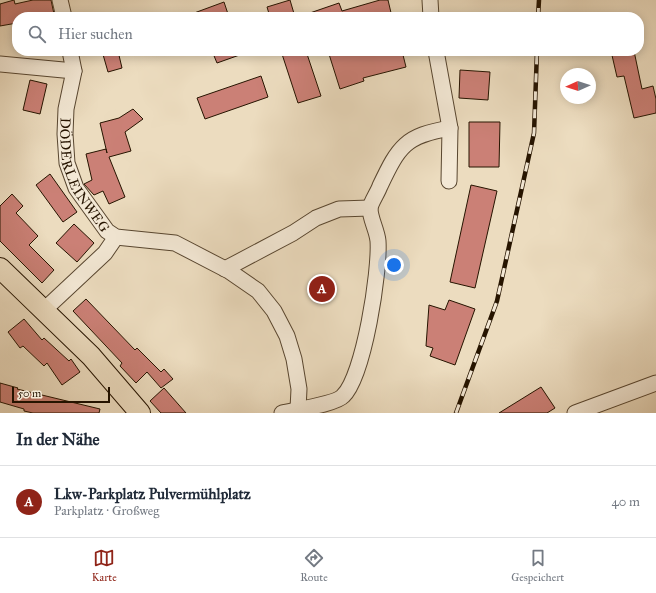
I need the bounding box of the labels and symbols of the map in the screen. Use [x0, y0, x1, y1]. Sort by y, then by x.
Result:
north arrow [560, 68, 596, 104]
street label: DÖDERLEINWEG [56, 117, 113, 236]
your location [384, 255, 404, 275]
pin: A [309, 274, 335, 304]
scale bar [12, 385, 110, 404]

